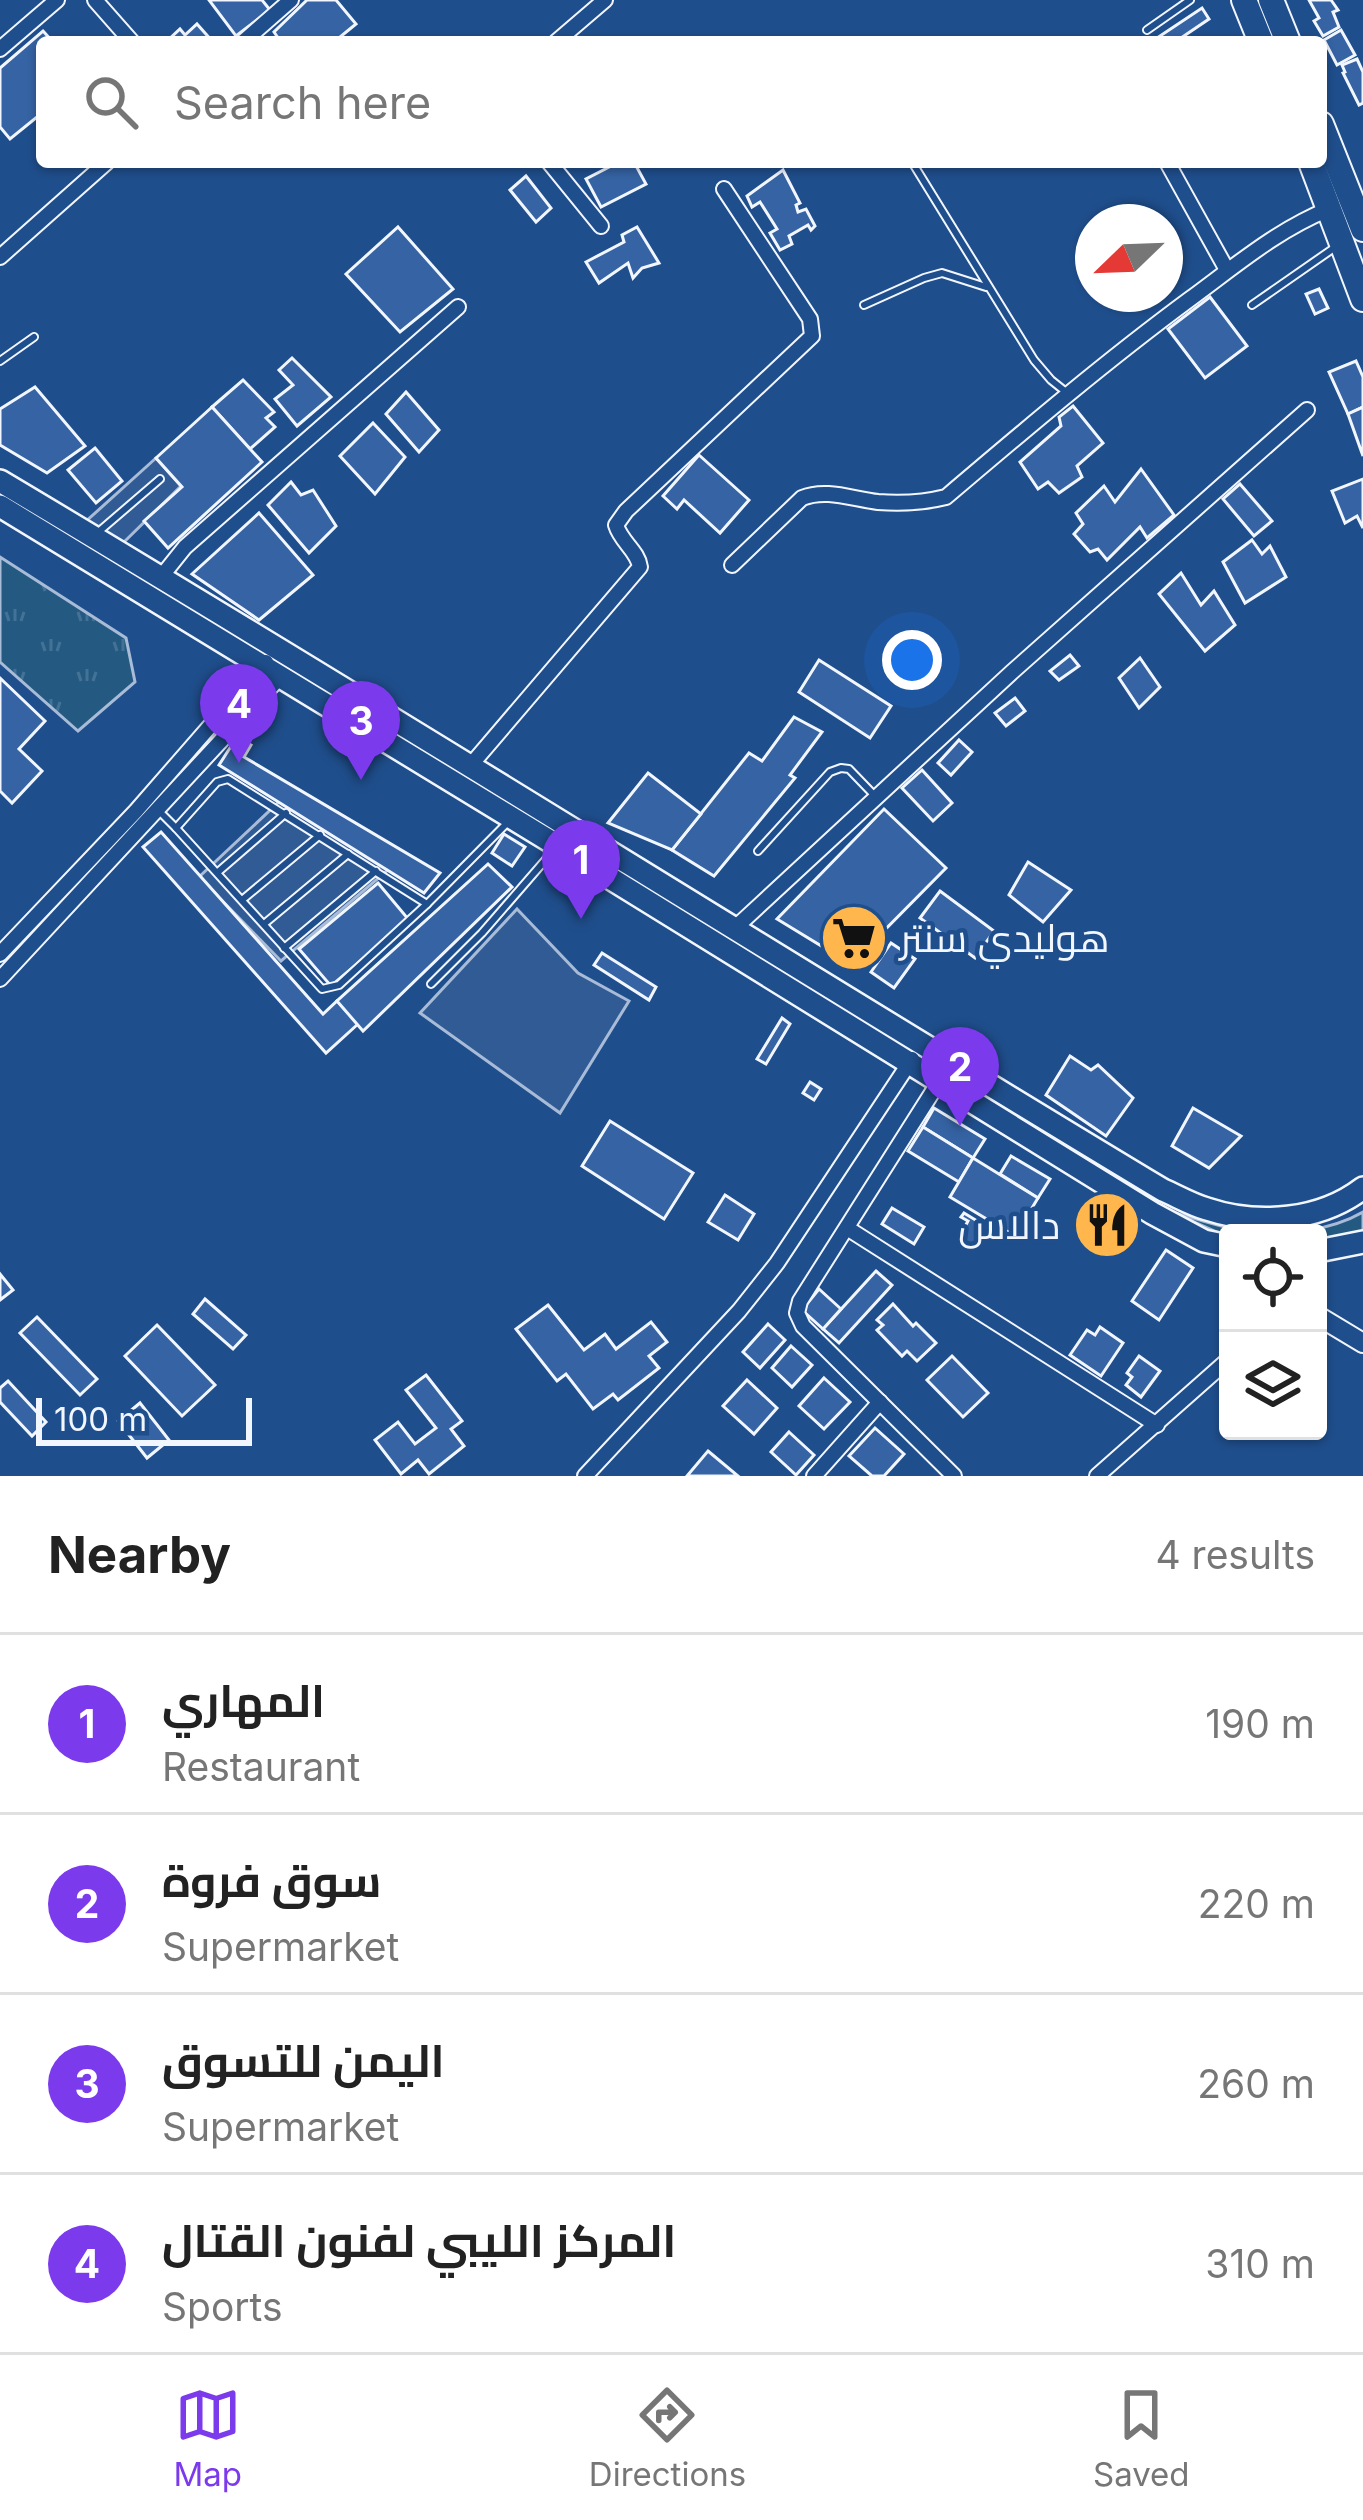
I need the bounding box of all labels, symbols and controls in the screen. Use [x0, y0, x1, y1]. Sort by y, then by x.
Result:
search box [36, 36, 1327, 168]
icon: search [78, 69, 144, 135]
text: Search here [174, 75, 431, 130]
north arrow [1075, 204, 1183, 312]
your location [882, 630, 942, 690]
pin: 4 [200, 664, 278, 763]
pin: 3 [322, 681, 400, 780]
pin: 1 [542, 820, 620, 919]
supermarket icon: هوليدي سنتر [819, 903, 889, 973]
place label: هوليدي سنتر [898, 914, 1109, 969]
pin: 2 [921, 1027, 999, 1126]
restaurant icon: دالاس [1072, 1190, 1142, 1260]
place label: دالاس [958, 1201, 1060, 1249]
map controls [1219, 1224, 1327, 1440]
button: locate [1219, 1224, 1327, 1332]
button: layers [1219, 1332, 1327, 1440]
scale bar [36, 1392, 252, 1445]
text: 100 m [54, 1399, 147, 1439]
text: Nearby [48, 1524, 231, 1585]
text: 4 results [1155, 1531, 1315, 1578]
text: المهاري [162, 1673, 325, 1728]
text: 1 [79, 1700, 95, 1747]
text: 190 m [1205, 1700, 1315, 1747]
text: Restaurant [162, 1743, 360, 1790]
text: سوق فروة [162, 1853, 382, 1908]
text: 2 [75, 1880, 99, 1927]
text: 220 m [1198, 1880, 1315, 1927]
text: Supermarket [162, 1923, 399, 1970]
text: اليمن للتسوق [162, 2033, 445, 2088]
text: 3 [74, 2060, 100, 2107]
text: 260 m [1197, 2060, 1315, 2107]
text: Supermarket [162, 2103, 399, 2150]
text: المركز الليبي لفنون القتال [162, 2213, 676, 2268]
text: 4 [74, 2240, 100, 2287]
text: 310 m [1205, 2240, 1315, 2287]
text: Sports [162, 2283, 283, 2330]
tab: Map [173, 2382, 242, 2494]
tab: Directions [589, 2382, 746, 2494]
tab: Saved [1093, 2382, 1190, 2494]

